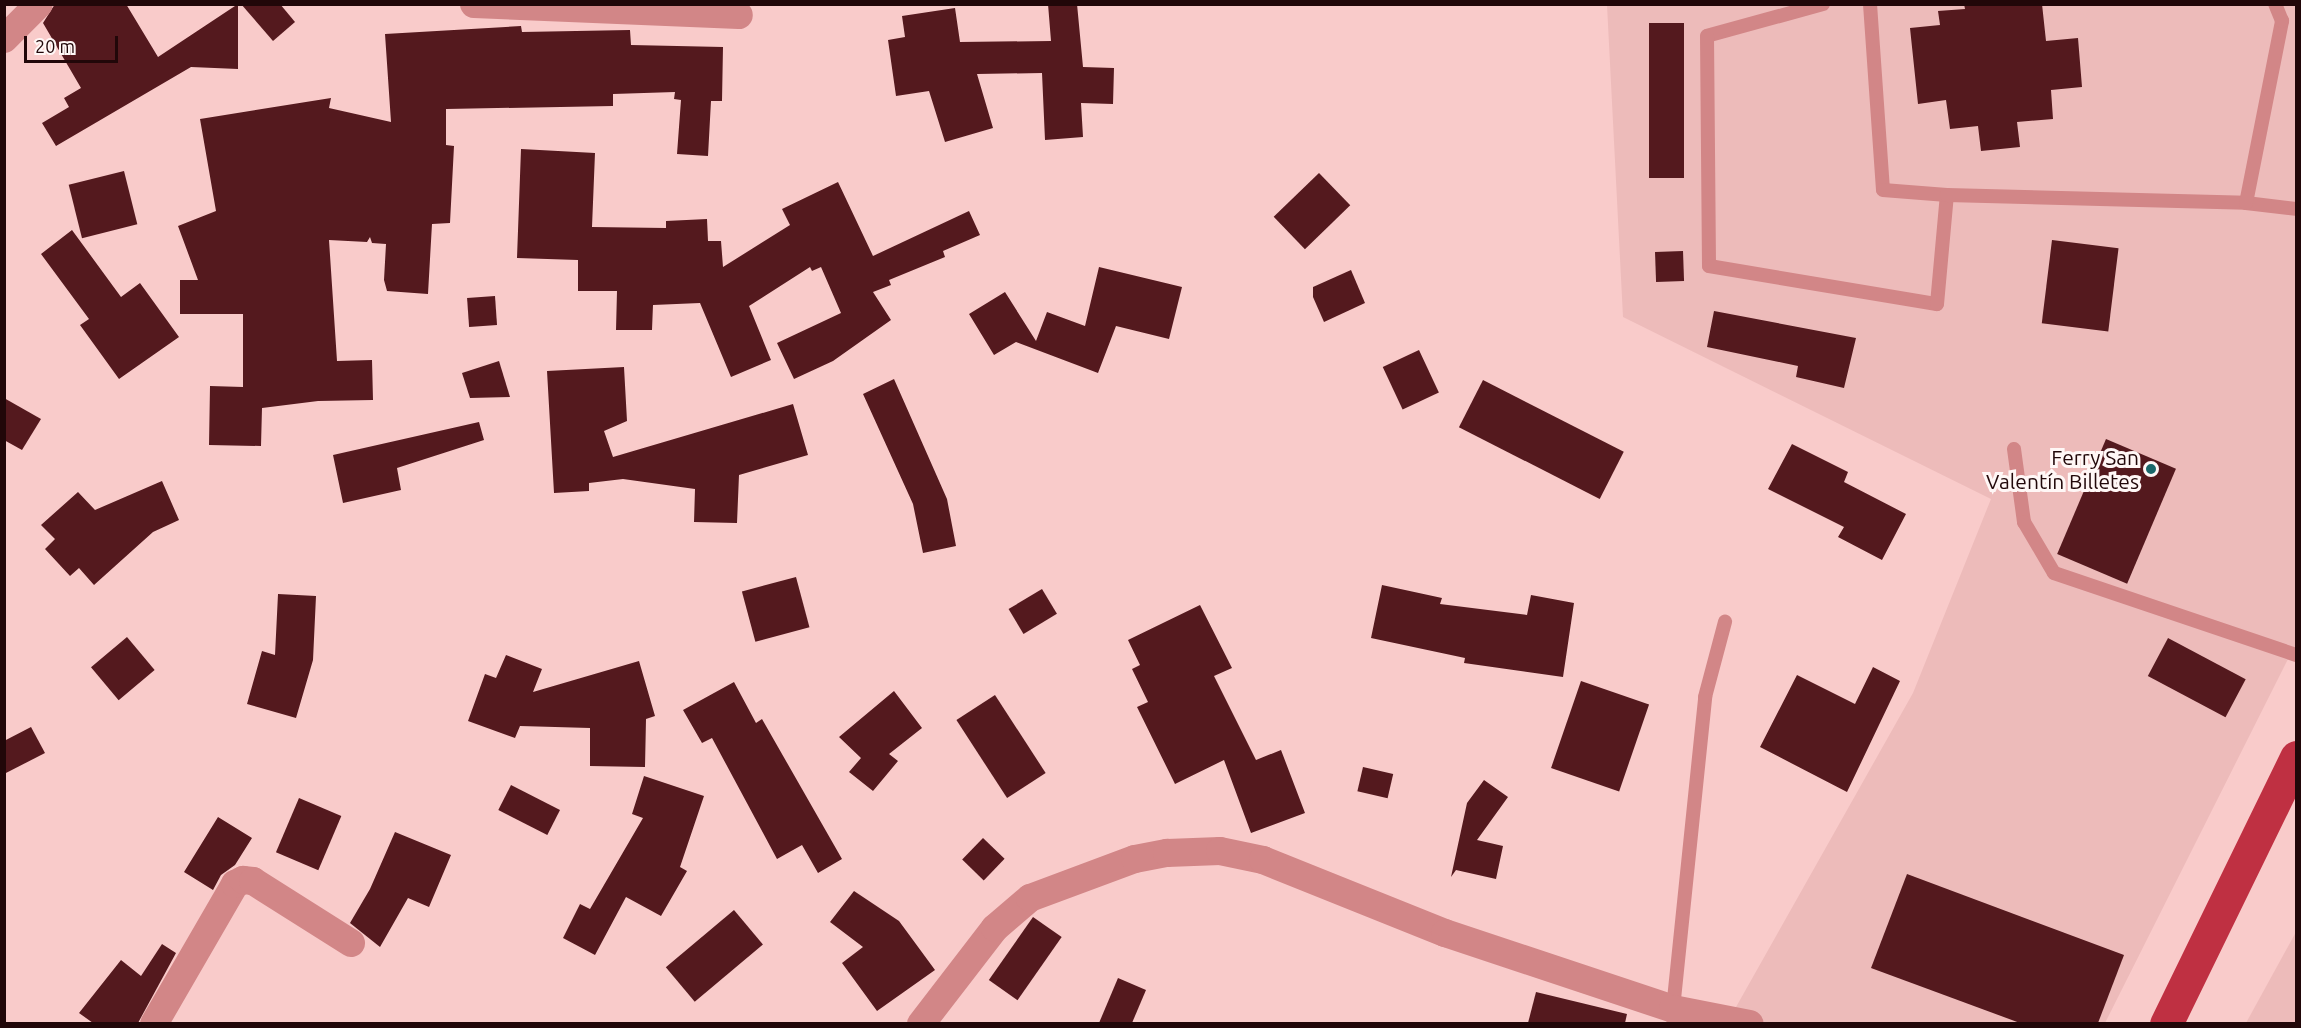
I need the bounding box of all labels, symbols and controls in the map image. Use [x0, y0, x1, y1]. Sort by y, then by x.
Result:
scale bar [27, 24, 122, 62]
text: 20 m [35, 36, 75, 56]
place label: Ferry San Valentín Billetes [1986, 444, 2139, 494]
marker: Ferry San Valentín Billetes [2144, 462, 2158, 476]

